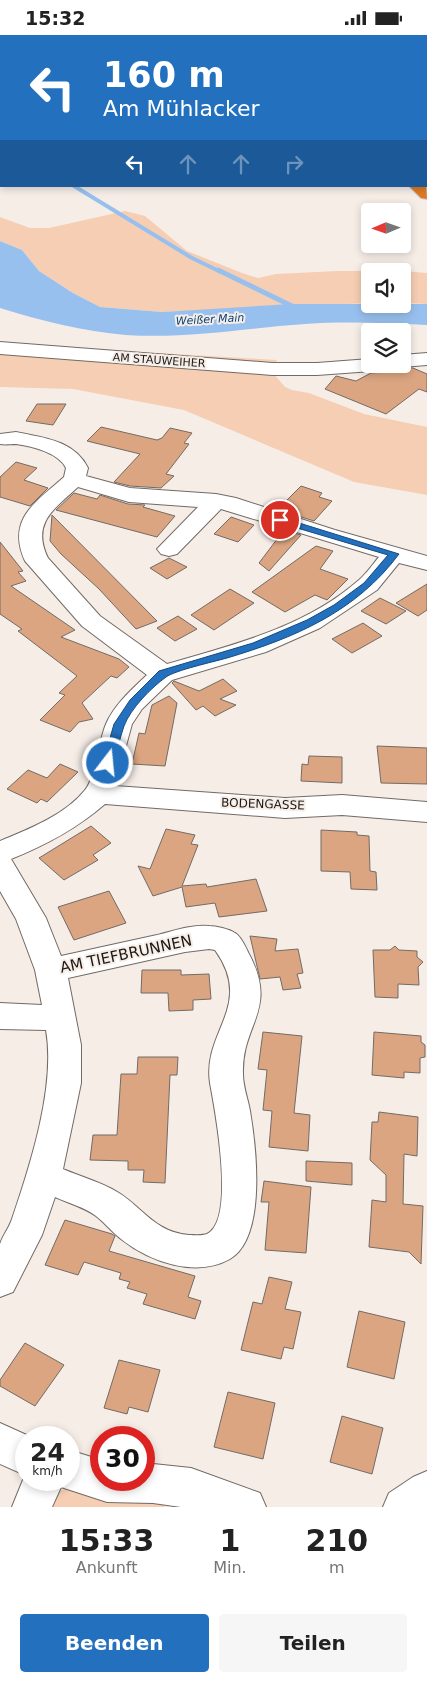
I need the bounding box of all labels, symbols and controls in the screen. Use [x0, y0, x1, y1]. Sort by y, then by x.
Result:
text: 15:32 [25, 7, 85, 29]
icon: left [20, 55, 85, 120]
text: 160 m [103, 55, 225, 95]
text: Am Mühlacker [103, 96, 260, 121]
icon: left [121, 150, 149, 178]
icon: ahead [174, 150, 202, 178]
icon: ahead [227, 150, 255, 178]
icon: right [280, 150, 308, 178]
north arrow [361, 203, 411, 253]
map controls [361, 203, 411, 373]
button: sound [361, 263, 411, 313]
water label: Weißer Main [175, 311, 245, 328]
button: layers [361, 323, 411, 373]
street label: AM STAUWEIHER [112, 351, 206, 370]
pin [259, 499, 301, 541]
icon: arrive [266, 506, 294, 534]
position arrow [81, 736, 133, 788]
street label: BODENGASSE [221, 796, 305, 812]
street label: AM TIEFBRUNNEN [58, 931, 194, 977]
speed limit sign: 30 [90, 1426, 155, 1491]
text: 24 [30, 1438, 65, 1467]
text: km/h [32, 1464, 63, 1478]
text: 15:33 [59, 1523, 154, 1558]
text: 1 [219, 1523, 240, 1558]
text: 210 [306, 1523, 368, 1558]
text: Ankunft [76, 1558, 137, 1577]
text: Min. [213, 1558, 247, 1577]
text: m [329, 1558, 345, 1577]
button: Beenden [20, 1614, 209, 1672]
button: Teilen [219, 1614, 407, 1672]

